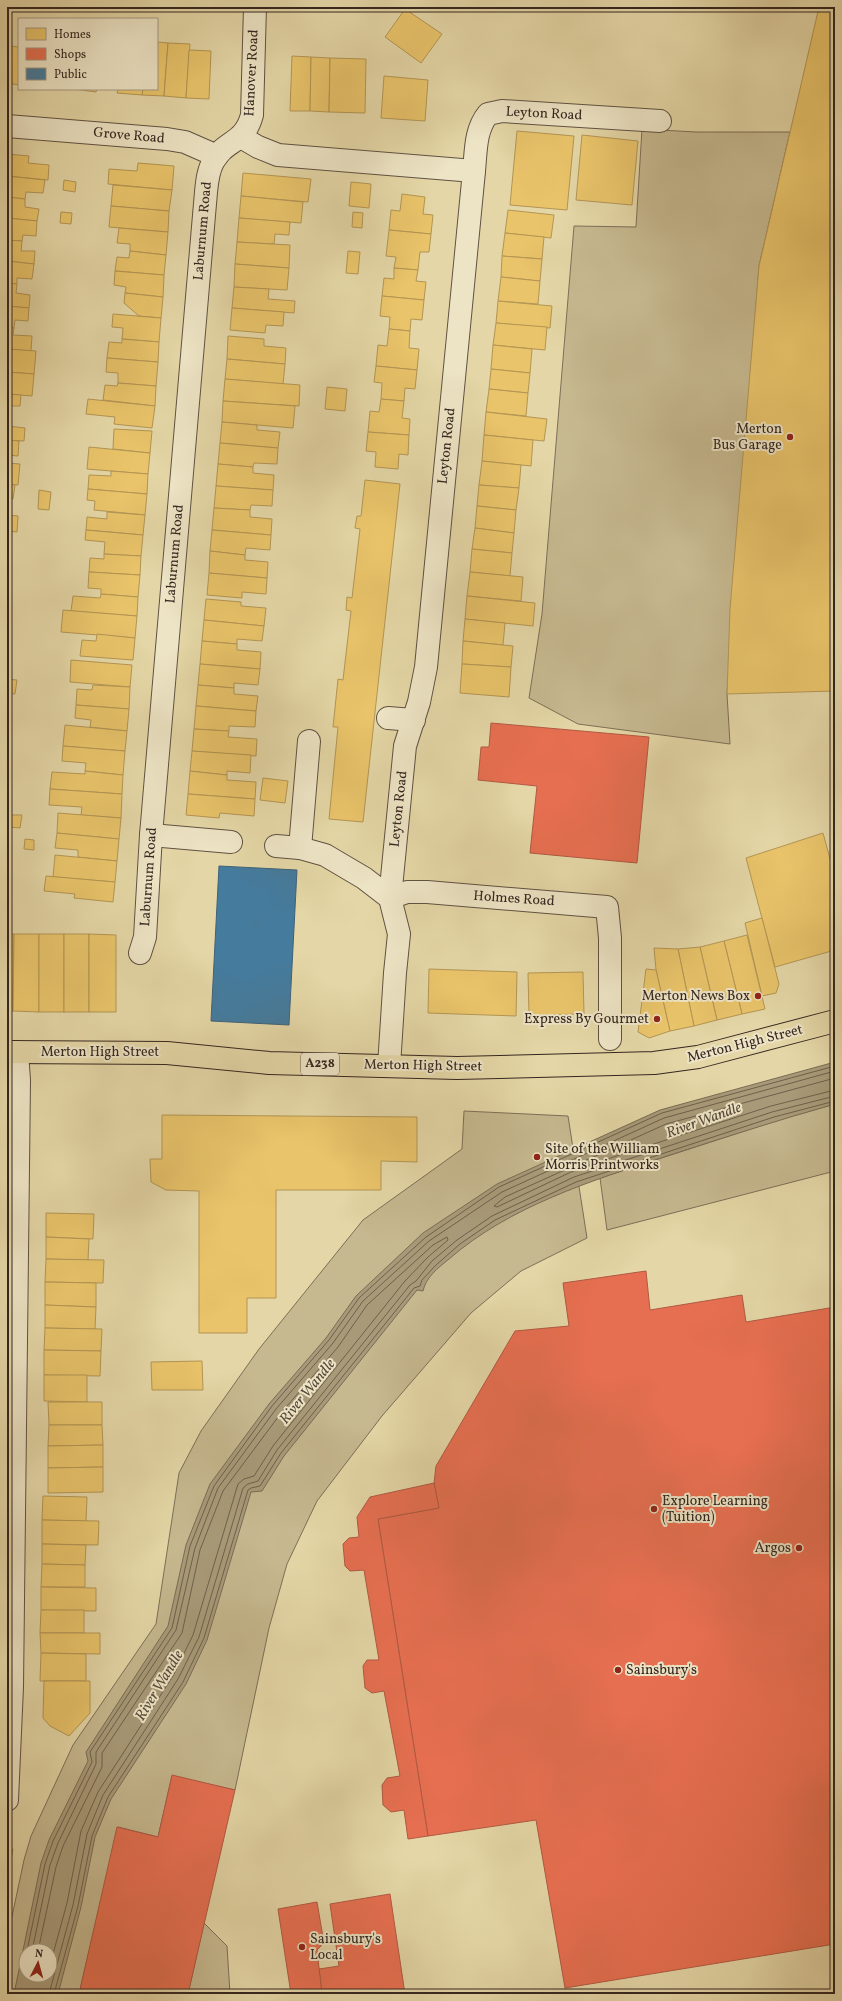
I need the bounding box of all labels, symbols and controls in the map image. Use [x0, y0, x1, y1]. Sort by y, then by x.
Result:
legend [18, 18, 158, 90]
text: Homes [54, 27, 91, 43]
street label: Hanover Road [240, 29, 264, 117]
text: Shops [54, 47, 86, 63]
text: Public [54, 67, 87, 83]
street label: Leyton Road [505, 103, 583, 126]
street label: Grove Road [92, 123, 166, 149]
street label: Laburnum Road [189, 181, 217, 281]
street label: Leyton Road [434, 407, 460, 485]
place label: Merton Bus Garage [713, 420, 782, 455]
marker: Merton Bus Garage [785, 432, 795, 442]
street label: Laburnum Road [161, 504, 189, 604]
street label: Leyton Road [386, 770, 412, 848]
street label: Laburnum Road [136, 827, 162, 927]
street label: Holmes Road [473, 887, 555, 911]
place label: Merton News Box [642, 987, 750, 1006]
marker: Merton News Box [753, 991, 763, 1001]
place label: Express By Gourmet [524, 1010, 649, 1029]
marker: Express By Gourmet [652, 1014, 662, 1024]
street label: Merton High Street [685, 1020, 805, 1068]
street label: Merton High Street [41, 1043, 159, 1062]
road number: A238 [301, 1053, 339, 1075]
street label: Merton High Street [364, 1055, 482, 1077]
water label: River Wandle [663, 1098, 745, 1144]
place label: Site of the William Morris Printworks [545, 1140, 660, 1175]
marker: Site of the William Morris Printworks [532, 1152, 542, 1162]
water label: River Wandle [275, 1354, 341, 1429]
place label: Explore Learning (Tuition) [662, 1492, 768, 1527]
marker: Explore Learning (Tuition) [649, 1504, 659, 1514]
place label: Argos [755, 1539, 791, 1558]
marker: Argos [794, 1543, 804, 1553]
water label: River Wandle [131, 1646, 190, 1725]
place label: Sainsbury's [626, 1661, 697, 1680]
marker: Sainsbury's [613, 1665, 623, 1675]
place label: Sainsbury's Local [310, 1930, 381, 1965]
marker: Sainsbury's Local [297, 1942, 307, 1952]
north arrow [18, 1943, 58, 1983]
text: N [34, 1947, 44, 1962]

